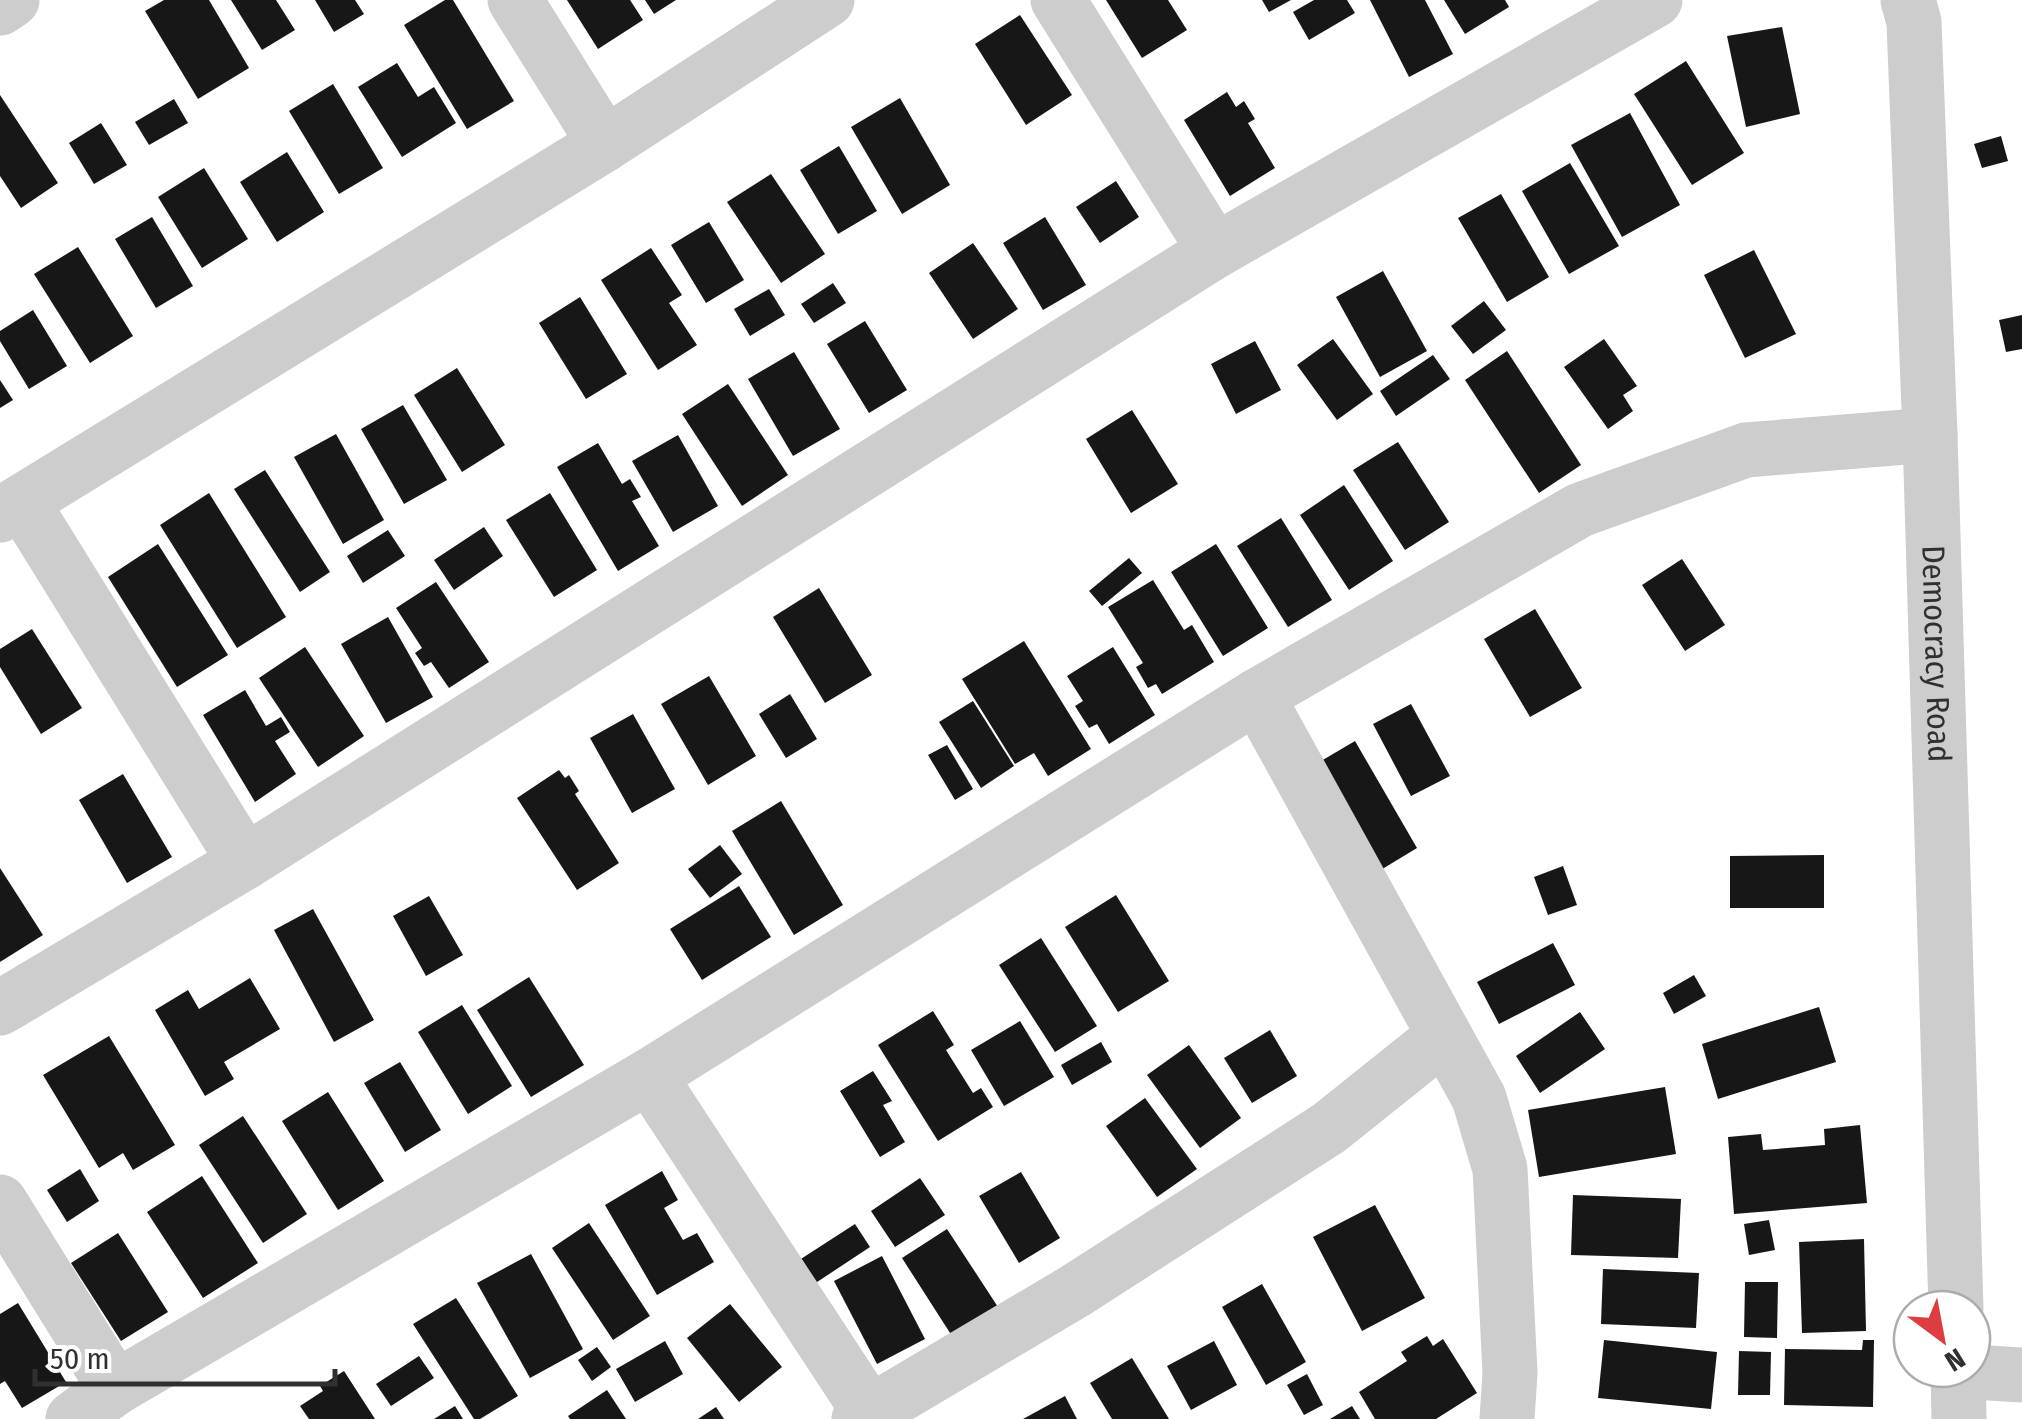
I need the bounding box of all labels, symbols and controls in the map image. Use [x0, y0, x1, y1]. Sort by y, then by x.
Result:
street label: Democracy Road [1914, 545, 1959, 763]
north arrow [1892, 1289, 1992, 1389]
scale bar [35, 1324, 335, 1386]
text: 50 m [50, 1341, 110, 1377]
text: N [1939, 1341, 1971, 1378]

